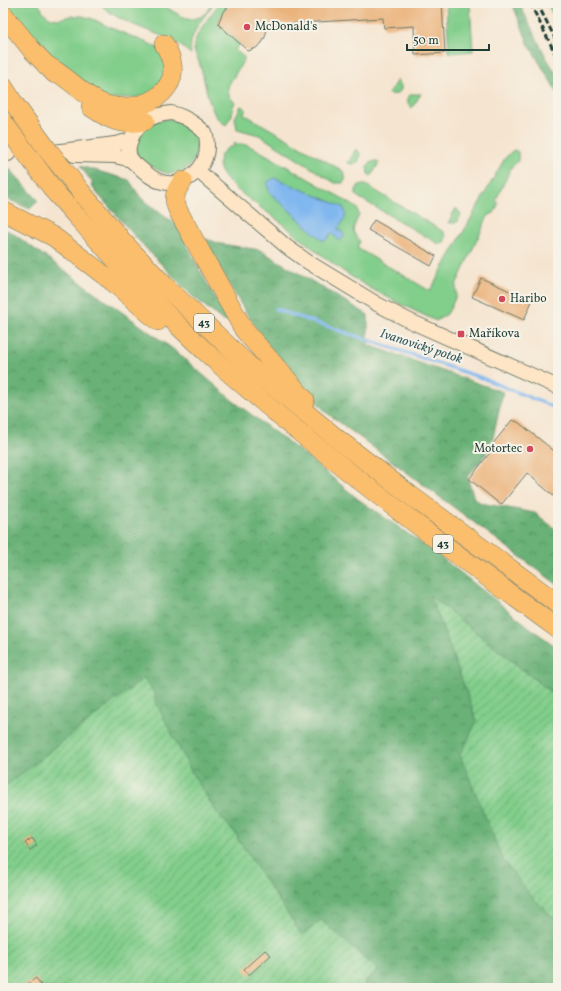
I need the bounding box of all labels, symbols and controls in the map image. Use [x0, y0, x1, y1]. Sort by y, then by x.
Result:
place label: McDonald's [255, 19, 317, 35]
marker: McDonald's [242, 22, 252, 32]
scale bar [407, 26, 489, 52]
text: 50 m [413, 33, 439, 49]
place label: Haribo [510, 291, 547, 307]
marker: Haribo [497, 294, 507, 304]
road number: 43 [194, 314, 214, 332]
water label: Ivanovický potok [377, 325, 465, 369]
place label: Maříkova [469, 326, 520, 342]
marker: Maříkova [456, 329, 466, 339]
place label: Motortec [474, 441, 522, 457]
marker: Motortec [525, 444, 535, 454]
road number: 43 [433, 535, 453, 553]

